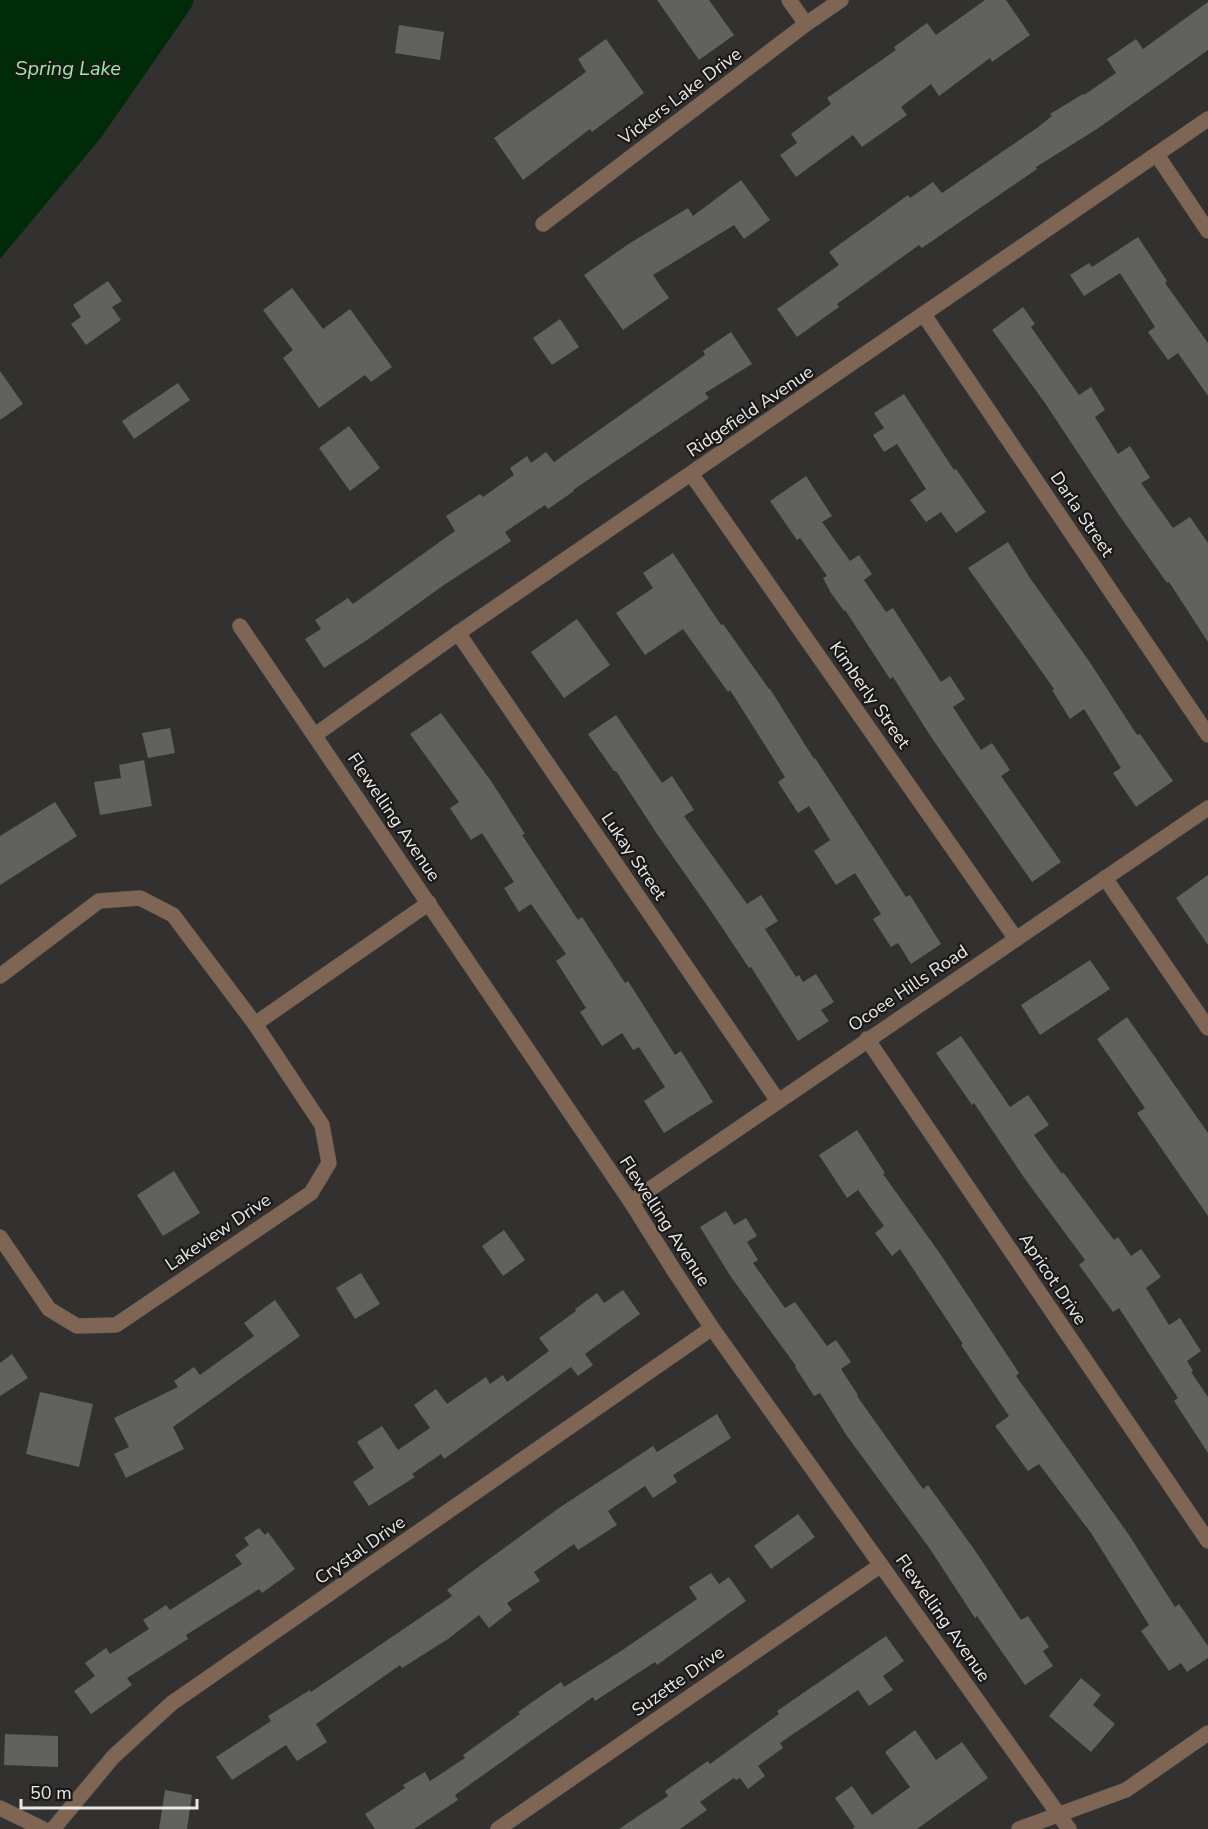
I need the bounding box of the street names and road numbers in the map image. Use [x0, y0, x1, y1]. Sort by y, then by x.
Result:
street label: Vickers Lake Drive [613, 42, 746, 151]
street label: Ridgefield Avenue [682, 360, 818, 462]
street label: Darla Street [1045, 467, 1120, 562]
street label: Kimberly Street [824, 637, 916, 754]
street label: Flewelling Avenue [342, 748, 446, 886]
street label: Lukay Street [596, 807, 673, 905]
street label: Ocoee Hills Road [844, 939, 972, 1037]
street label: Flewelling Avenue [614, 1151, 716, 1291]
street label: Lakeview Drive [160, 1188, 276, 1276]
street label: Apricot Drive [1013, 1228, 1093, 1330]
street label: Crystal Drive [310, 1510, 410, 1590]
street label: Flewelling Avenue [890, 1549, 996, 1687]
street label: Suzette Drive [627, 1640, 729, 1722]

